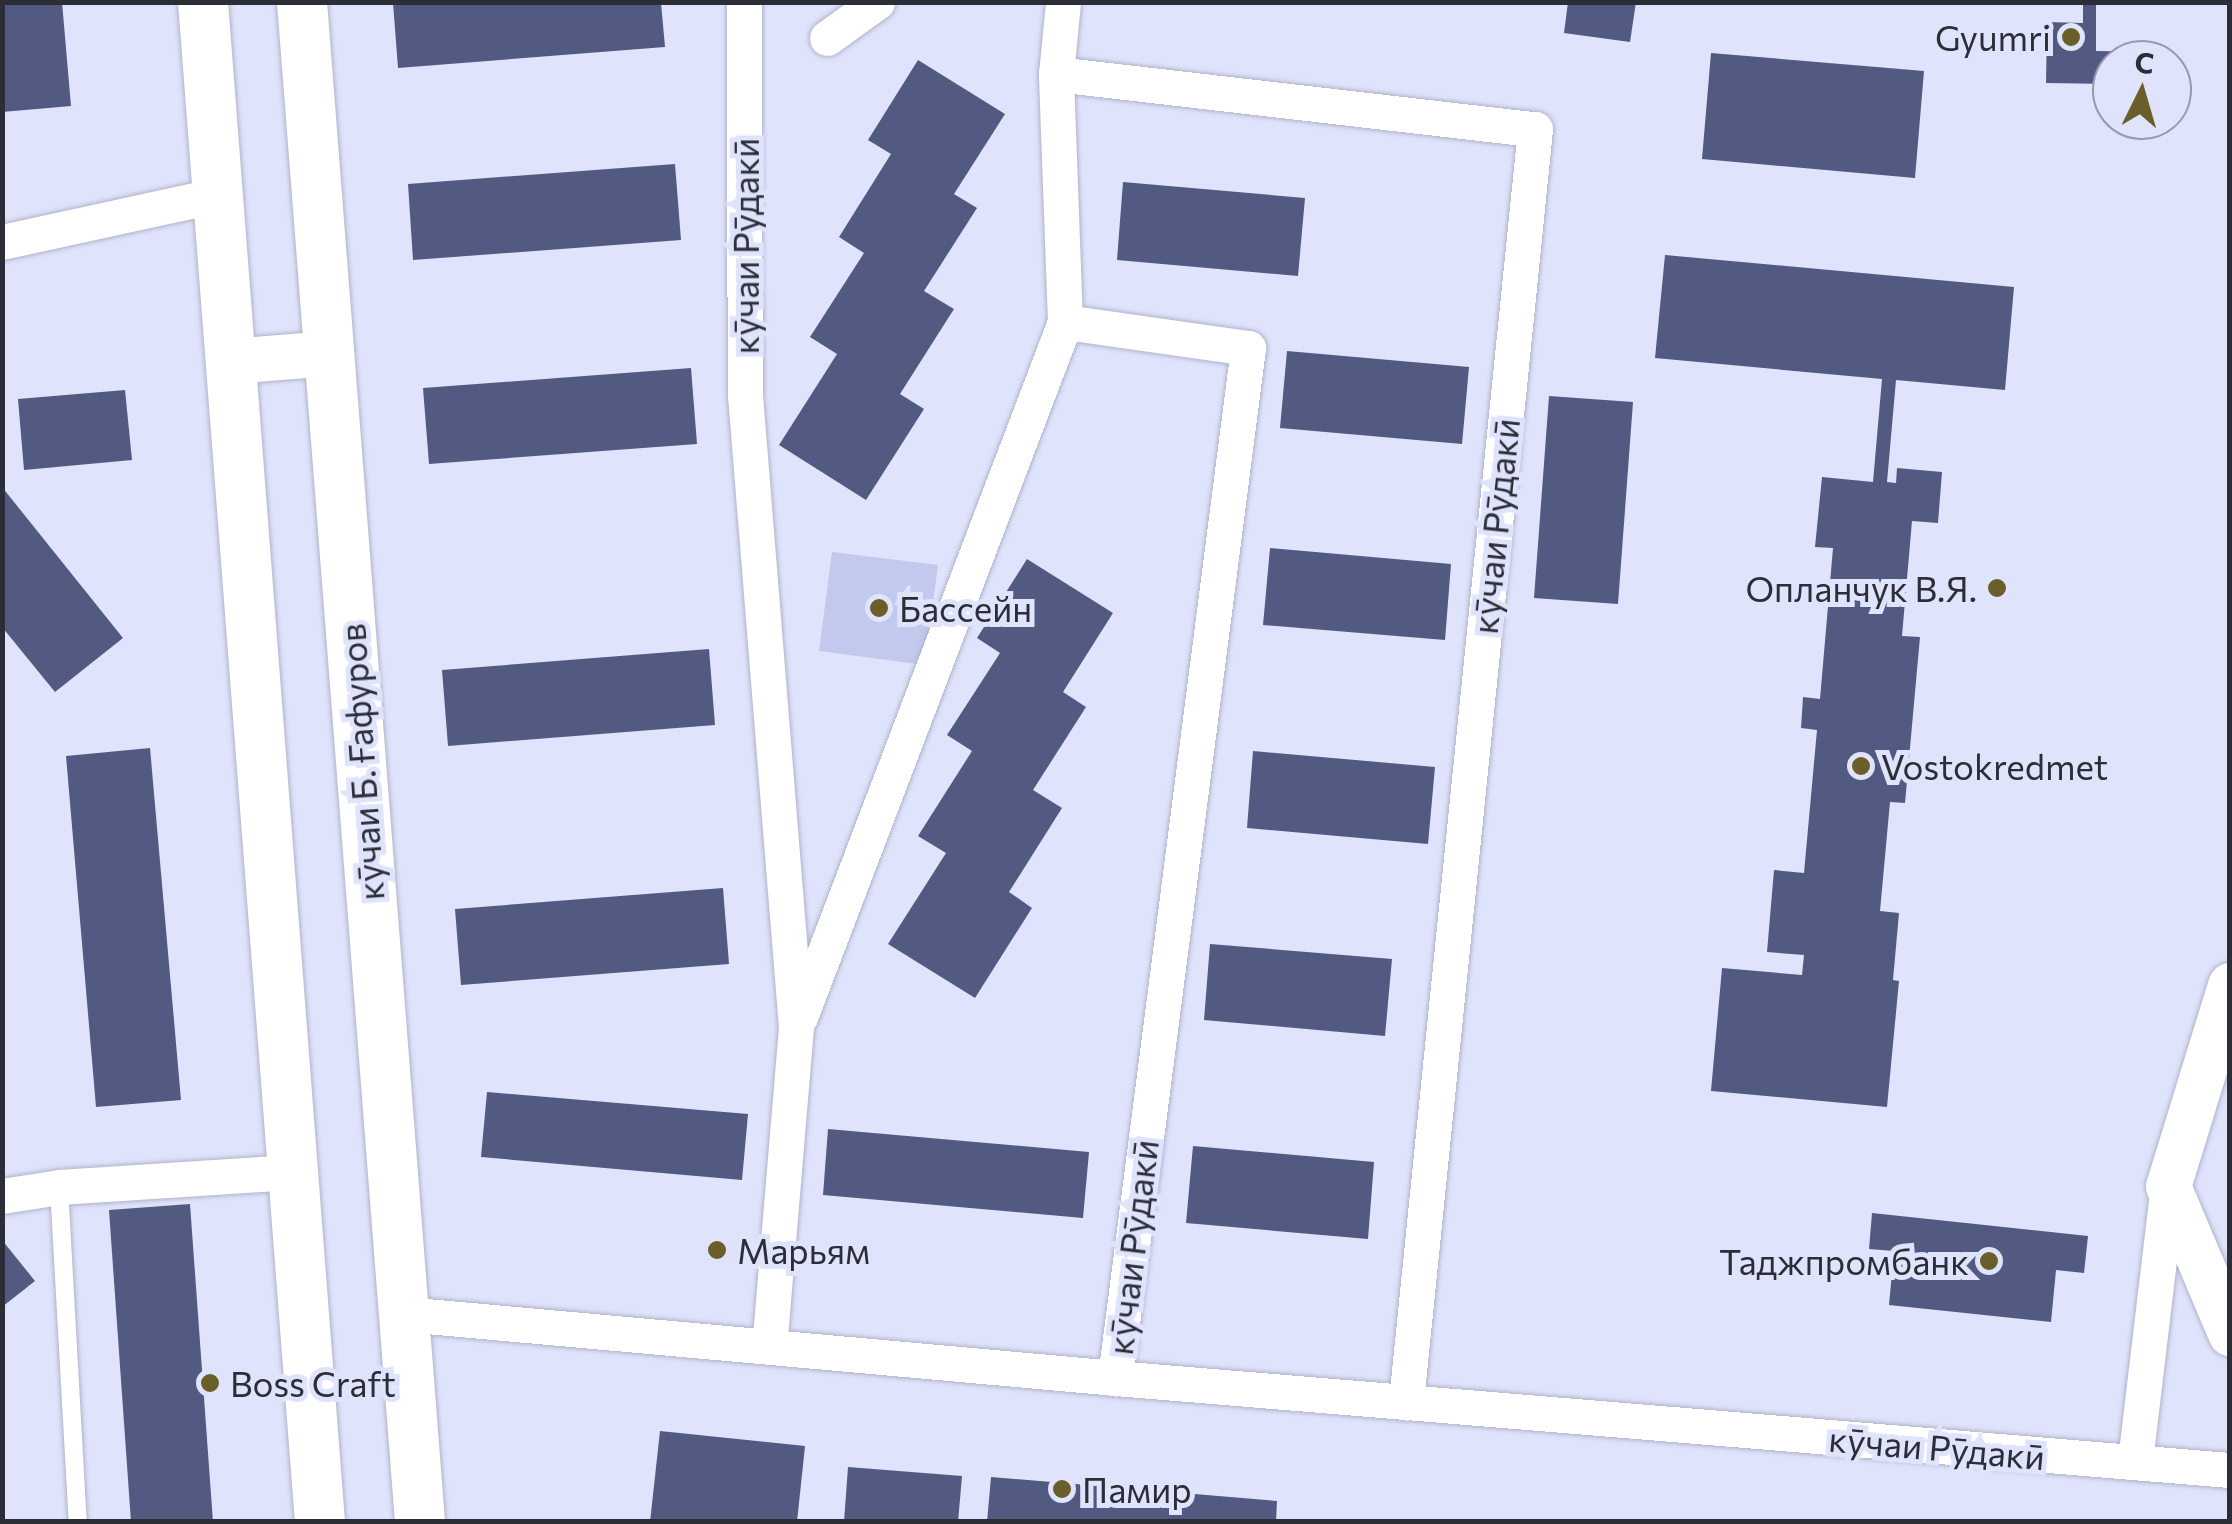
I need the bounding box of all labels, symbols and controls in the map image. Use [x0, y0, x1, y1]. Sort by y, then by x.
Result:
place label: Gyumri [1935, 16, 2051, 58]
marker: Gyumri [2060, 26, 2082, 48]
north arrow [2092, 40, 2192, 140]
text: С [2133, 44, 2155, 80]
street label: кӯчаи Рӯдакӣ [724, 138, 766, 354]
street label: кӯчаи Рӯдакӣ [1463, 416, 1527, 636]
place label: Опланчук В.Я. [1746, 567, 1977, 609]
marker: Опланчук В.Я. [1986, 577, 2008, 599]
place label: Бассейн [899, 587, 1032, 629]
marker: Бассейн [868, 597, 890, 619]
street label: кӯчаи Б. Ғафуров [330, 622, 392, 902]
place label: Vostokredmet [1881, 745, 2108, 787]
marker: Vostokredmet [1850, 755, 1872, 777]
street label: кӯчаи Рӯдакӣ [1098, 1137, 1166, 1357]
place label: Марьям [737, 1229, 870, 1271]
marker: Марьям [706, 1239, 728, 1261]
place label: Таджпромбанк [1719, 1240, 1969, 1282]
marker: Таджпромбанк [1978, 1250, 2000, 1272]
place label: Boss Craft [230, 1362, 396, 1404]
marker: Boss Craft [199, 1372, 221, 1394]
street label: кӯчаи Рӯдакӣ [1827, 1417, 2047, 1477]
place label: Памир [1082, 1468, 1192, 1510]
marker: Памир [1051, 1478, 1073, 1500]

